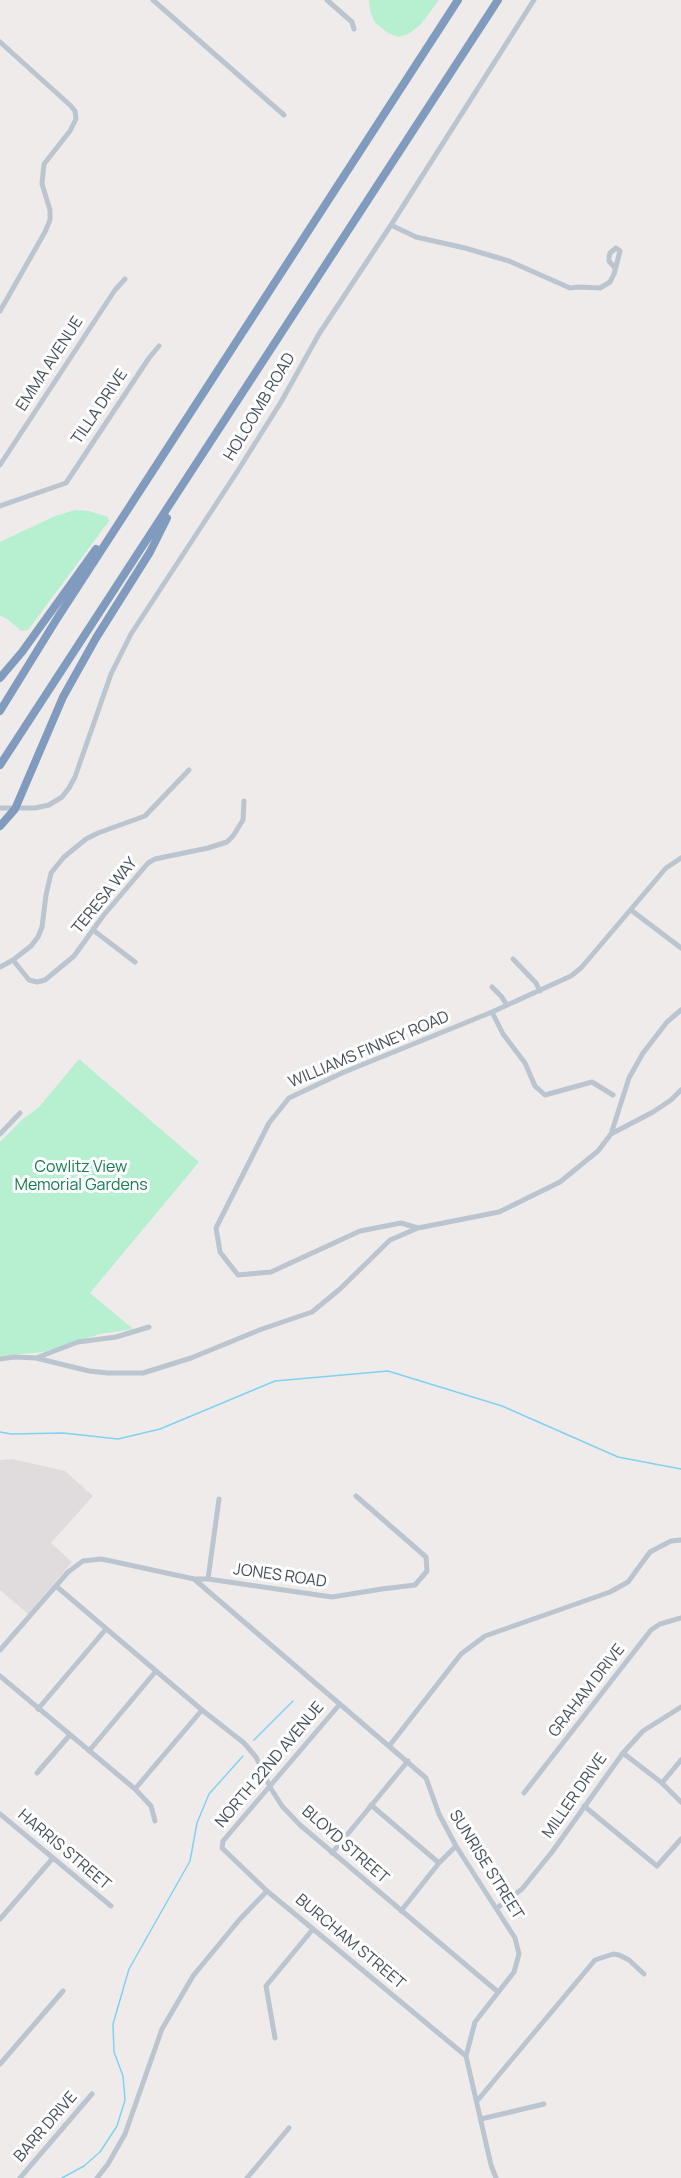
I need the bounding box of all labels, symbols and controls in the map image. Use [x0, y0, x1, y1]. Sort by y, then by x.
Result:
street label: EMMA AVENUE [12, 313, 88, 415]
street label: HOLCOMB ROAD [220, 350, 300, 464]
street label: TILLA DRIVE [68, 366, 132, 448]
street label: TERESA WAY [68, 854, 142, 938]
street label: WILLIAMS FINNEY ROAD [286, 1007, 452, 1093]
park label: Cowlitz View Memorial Gardens [14, 1158, 148, 1196]
street label: JONES ROAD [232, 1560, 328, 1592]
street label: GRAHAM DRIVE [545, 1641, 629, 1741]
street label: NORTH 22ND AVENUE [212, 1698, 328, 1832]
street label: MILLER DRIVE [539, 1750, 611, 1842]
street label: BLOYD STREET [298, 1802, 392, 1888]
street label: HARRIS STREET [14, 1806, 114, 1894]
street label: SUNRISE STREET [445, 1807, 527, 1923]
street label: BURCHAM STREET [291, 1890, 409, 1994]
street label: BARR DRIVE [10, 2088, 82, 2166]

